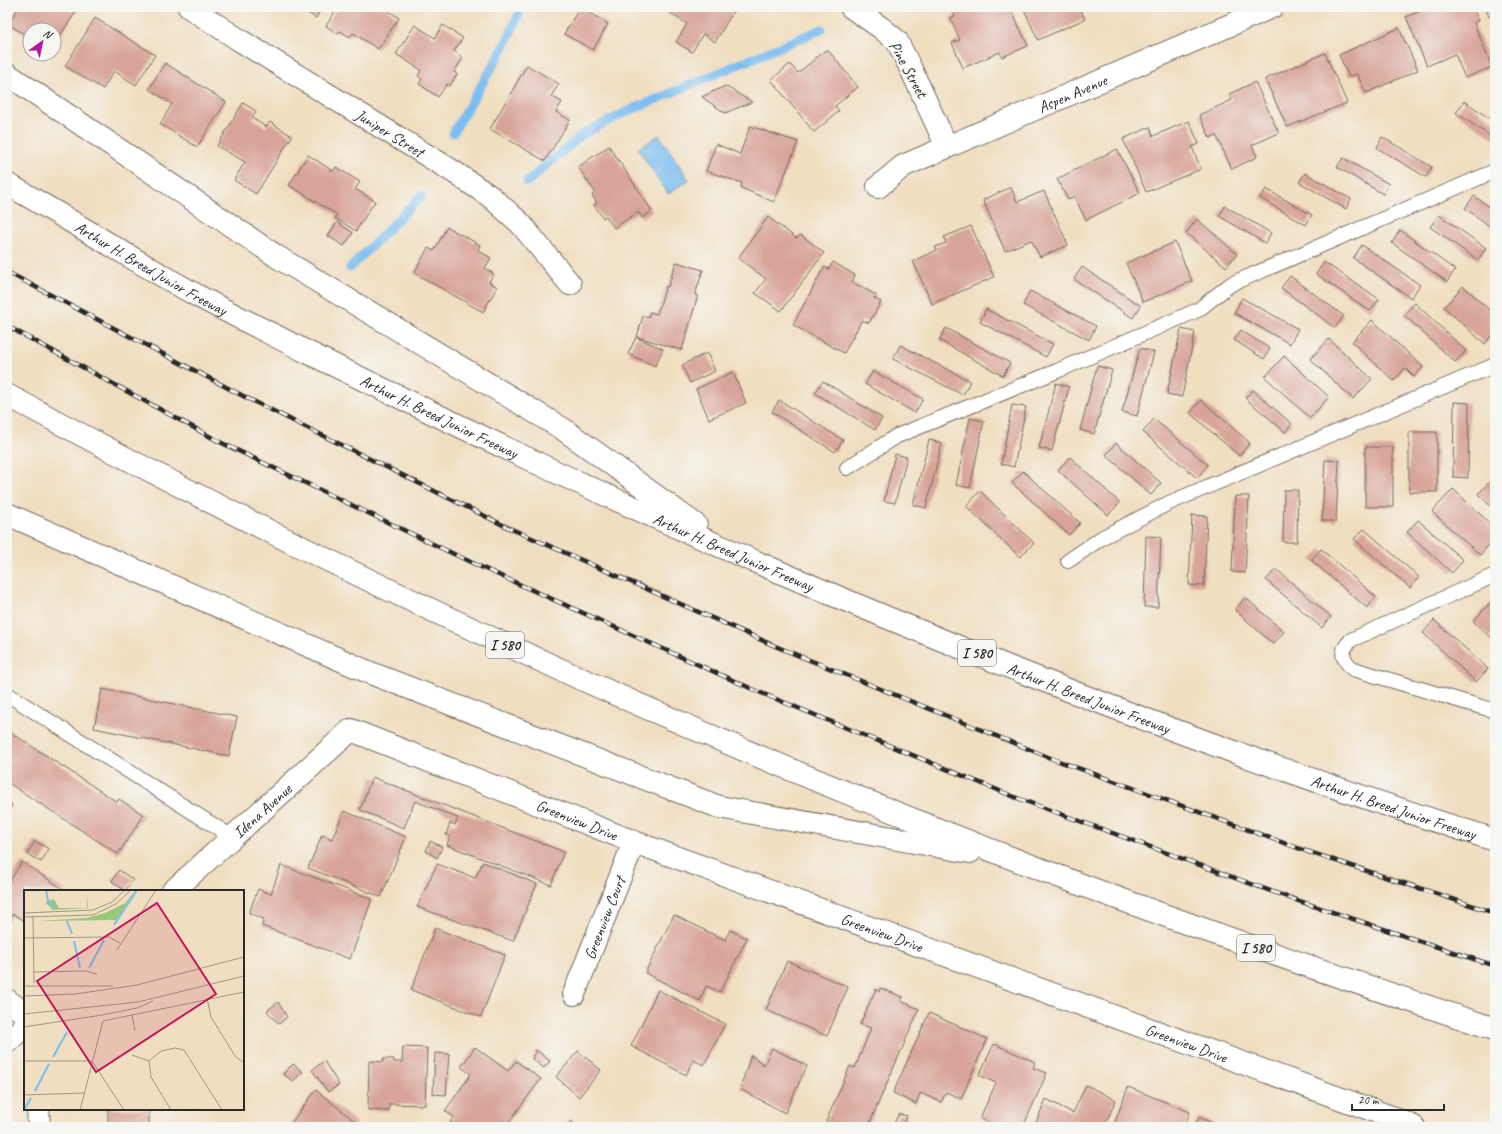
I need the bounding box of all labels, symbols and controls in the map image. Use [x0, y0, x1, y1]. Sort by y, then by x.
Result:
north arrow [22, 22, 62, 62]
text: N [41, 26, 56, 43]
street label: Pine Street [884, 38, 933, 103]
street label: Aspen Avenue [1035, 70, 1112, 118]
street label: Juniper Street [351, 104, 430, 163]
street label: Arthur H. Breed Junior Freeway [71, 217, 231, 321]
street label: Arthur H. Breed Junior Freeway [357, 371, 522, 464]
street label: Arthur H. Breed Junior Freeway [650, 509, 817, 597]
road number: I 580 [486, 632, 524, 658]
road number: I 580 [958, 640, 996, 666]
street label: Arthur H. Breed Junior Freeway [1004, 658, 1174, 739]
street label: Arthur H. Breed Junior Freeway [1308, 771, 1480, 845]
street label: Idena Avenue [229, 778, 297, 843]
street label: Greenview Drive [533, 795, 622, 846]
street label: Greenview Court [580, 871, 631, 962]
inset map [24, 890, 244, 1110]
street label: Greenview Drive [838, 909, 927, 958]
road number: I 580 [1237, 935, 1275, 961]
street label: Greenview Drive [1142, 1020, 1231, 1068]
scale bar [1352, 1086, 1444, 1112]
text: 20 m [1358, 1092, 1380, 1108]

